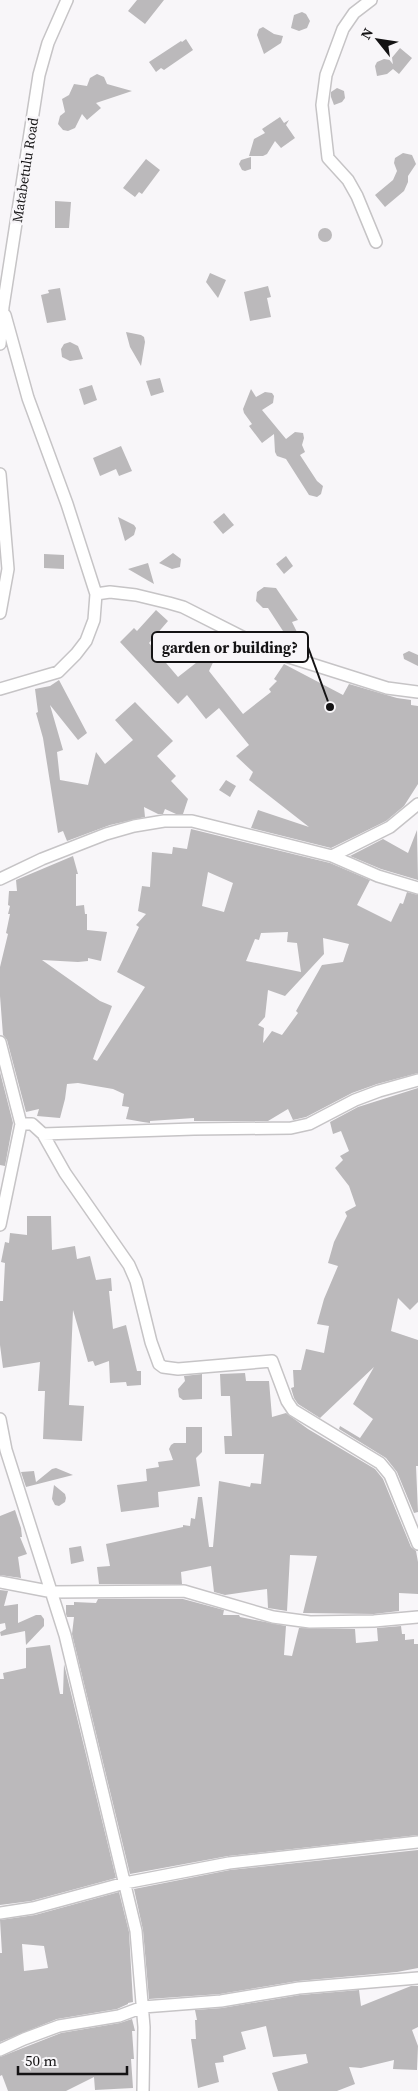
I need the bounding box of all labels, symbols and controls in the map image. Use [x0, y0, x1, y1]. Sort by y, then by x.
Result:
north arrow [353, 15, 403, 65]
text: N [356, 24, 378, 43]
street label: Matabetulu Road [7, 116, 43, 224]
callout: garden or building? [152, 632, 308, 662]
text: garden or building? [162, 637, 298, 658]
scale bar [18, 2044, 126, 2076]
text: 50 m [25, 2050, 57, 2071]

